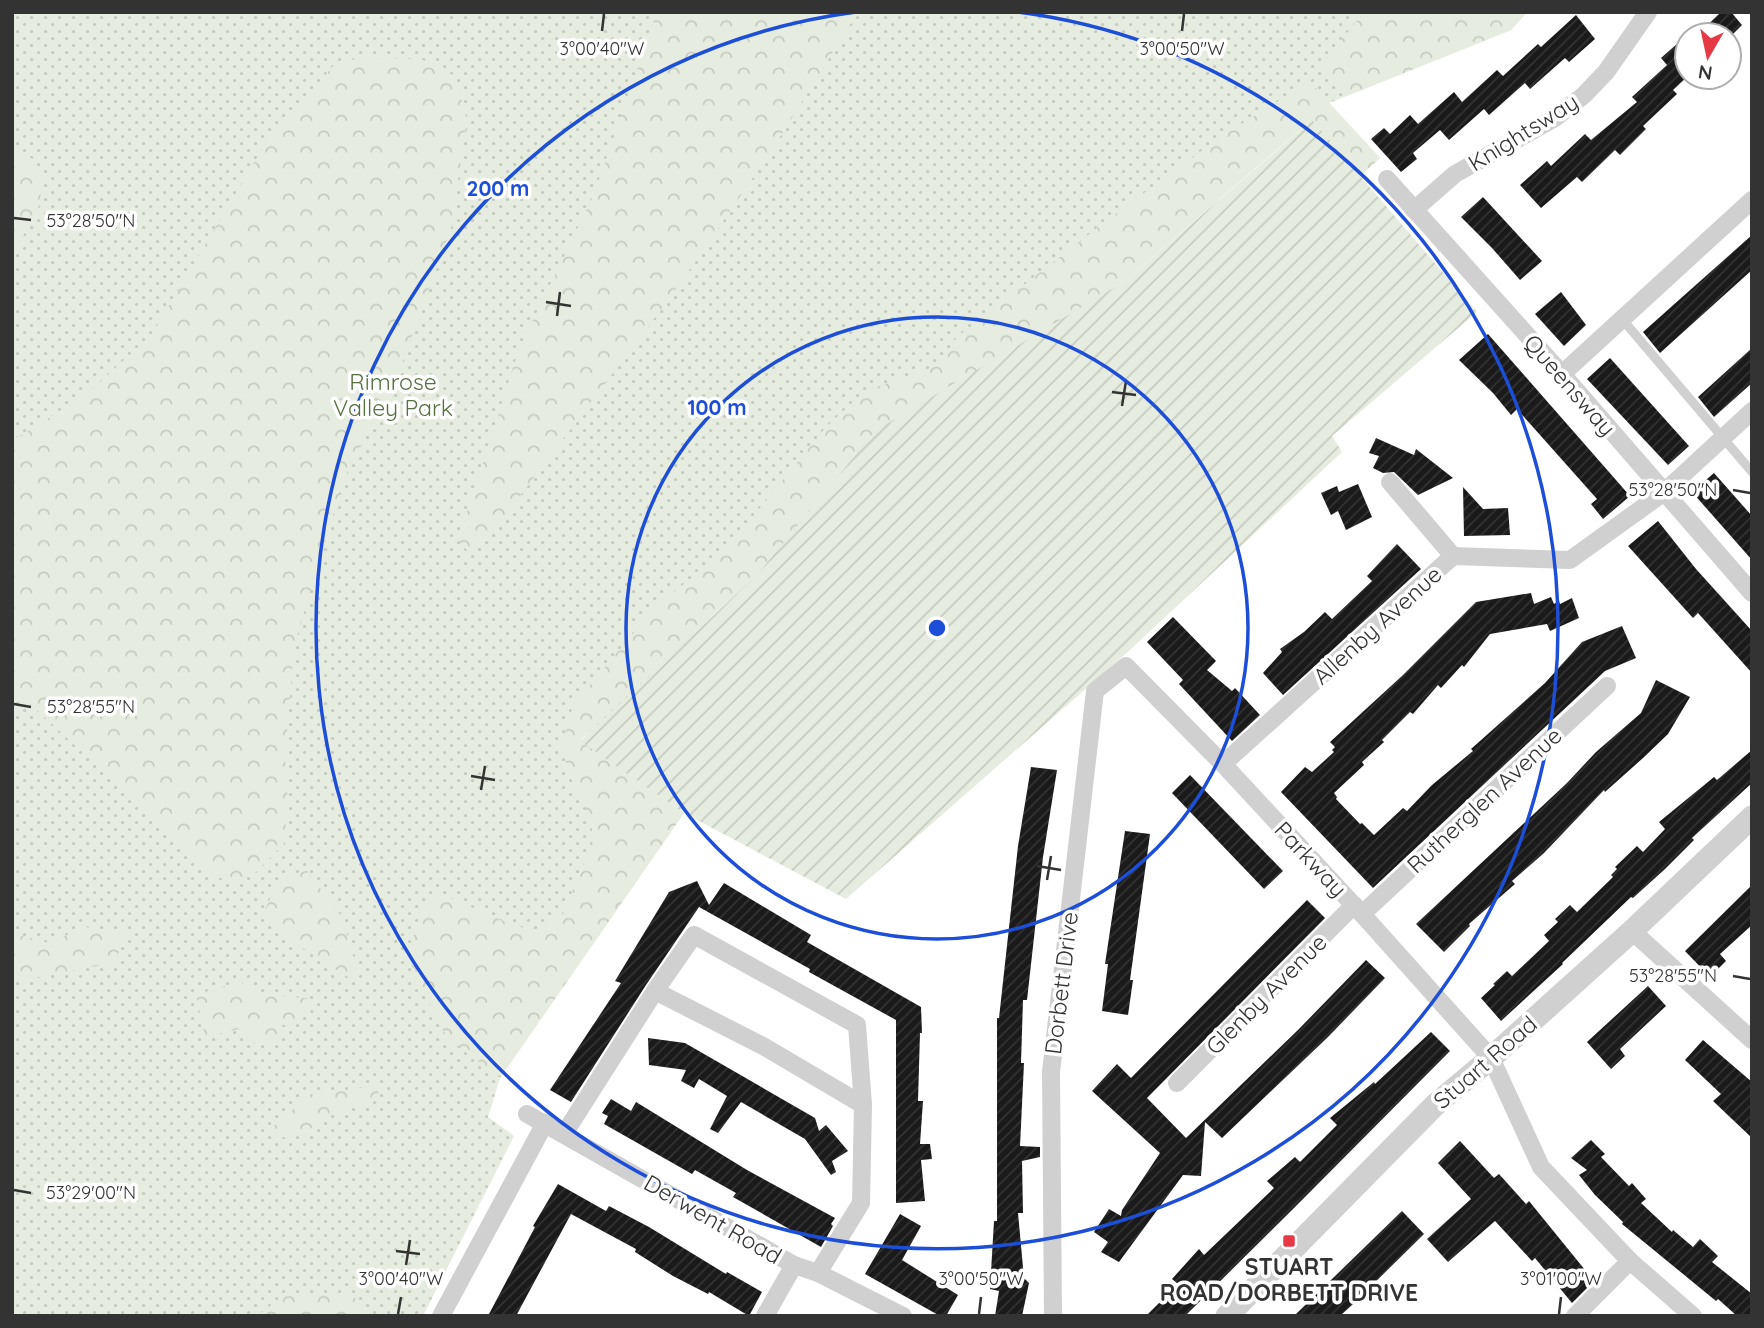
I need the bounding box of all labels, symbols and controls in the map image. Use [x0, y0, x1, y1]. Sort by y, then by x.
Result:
north arrow [1673, 21, 1743, 91]
text: 3°00'40"W [560, 37, 644, 60]
text: 3°00'50"W [1139, 37, 1225, 60]
text: N [1697, 60, 1714, 86]
street label: Knightsway [1463, 87, 1583, 177]
text: 200 m [467, 175, 529, 201]
text: 53°28'50"N [47, 209, 135, 232]
street label: Queensway [1518, 328, 1622, 442]
park label: Rimrose Valley Park [333, 367, 453, 422]
text: 100 m [687, 394, 747, 420]
text: 53°28'50"N [1629, 478, 1717, 501]
street label: Allenby Avenue [1307, 560, 1447, 690]
centre of rings [925, 616, 949, 640]
text: 53°28'55"N [47, 695, 135, 718]
street label: Rutherglen Avenue [1401, 721, 1567, 879]
street label: Parkway [1269, 815, 1353, 903]
street label: Dorbett Drive [1038, 910, 1084, 1056]
street label: Glenby Avenue [1199, 927, 1333, 1061]
text: 53°28'55"N [1629, 964, 1717, 987]
street label: Stuart Road [1427, 1009, 1543, 1115]
street label: Derwent Road [639, 1168, 787, 1270]
text: 53°29'00"N [46, 1181, 136, 1204]
marker: STUART ROAD/DORBETT DRIVE [1281, 1233, 1297, 1249]
place label: STUART ROAD/DORBETT DRIVE [1160, 1252, 1418, 1307]
text: 3°00'40"W [359, 1267, 443, 1290]
text: 3°00'50"W [938, 1267, 1024, 1290]
text: 3°01'00"W [1520, 1267, 1602, 1290]

